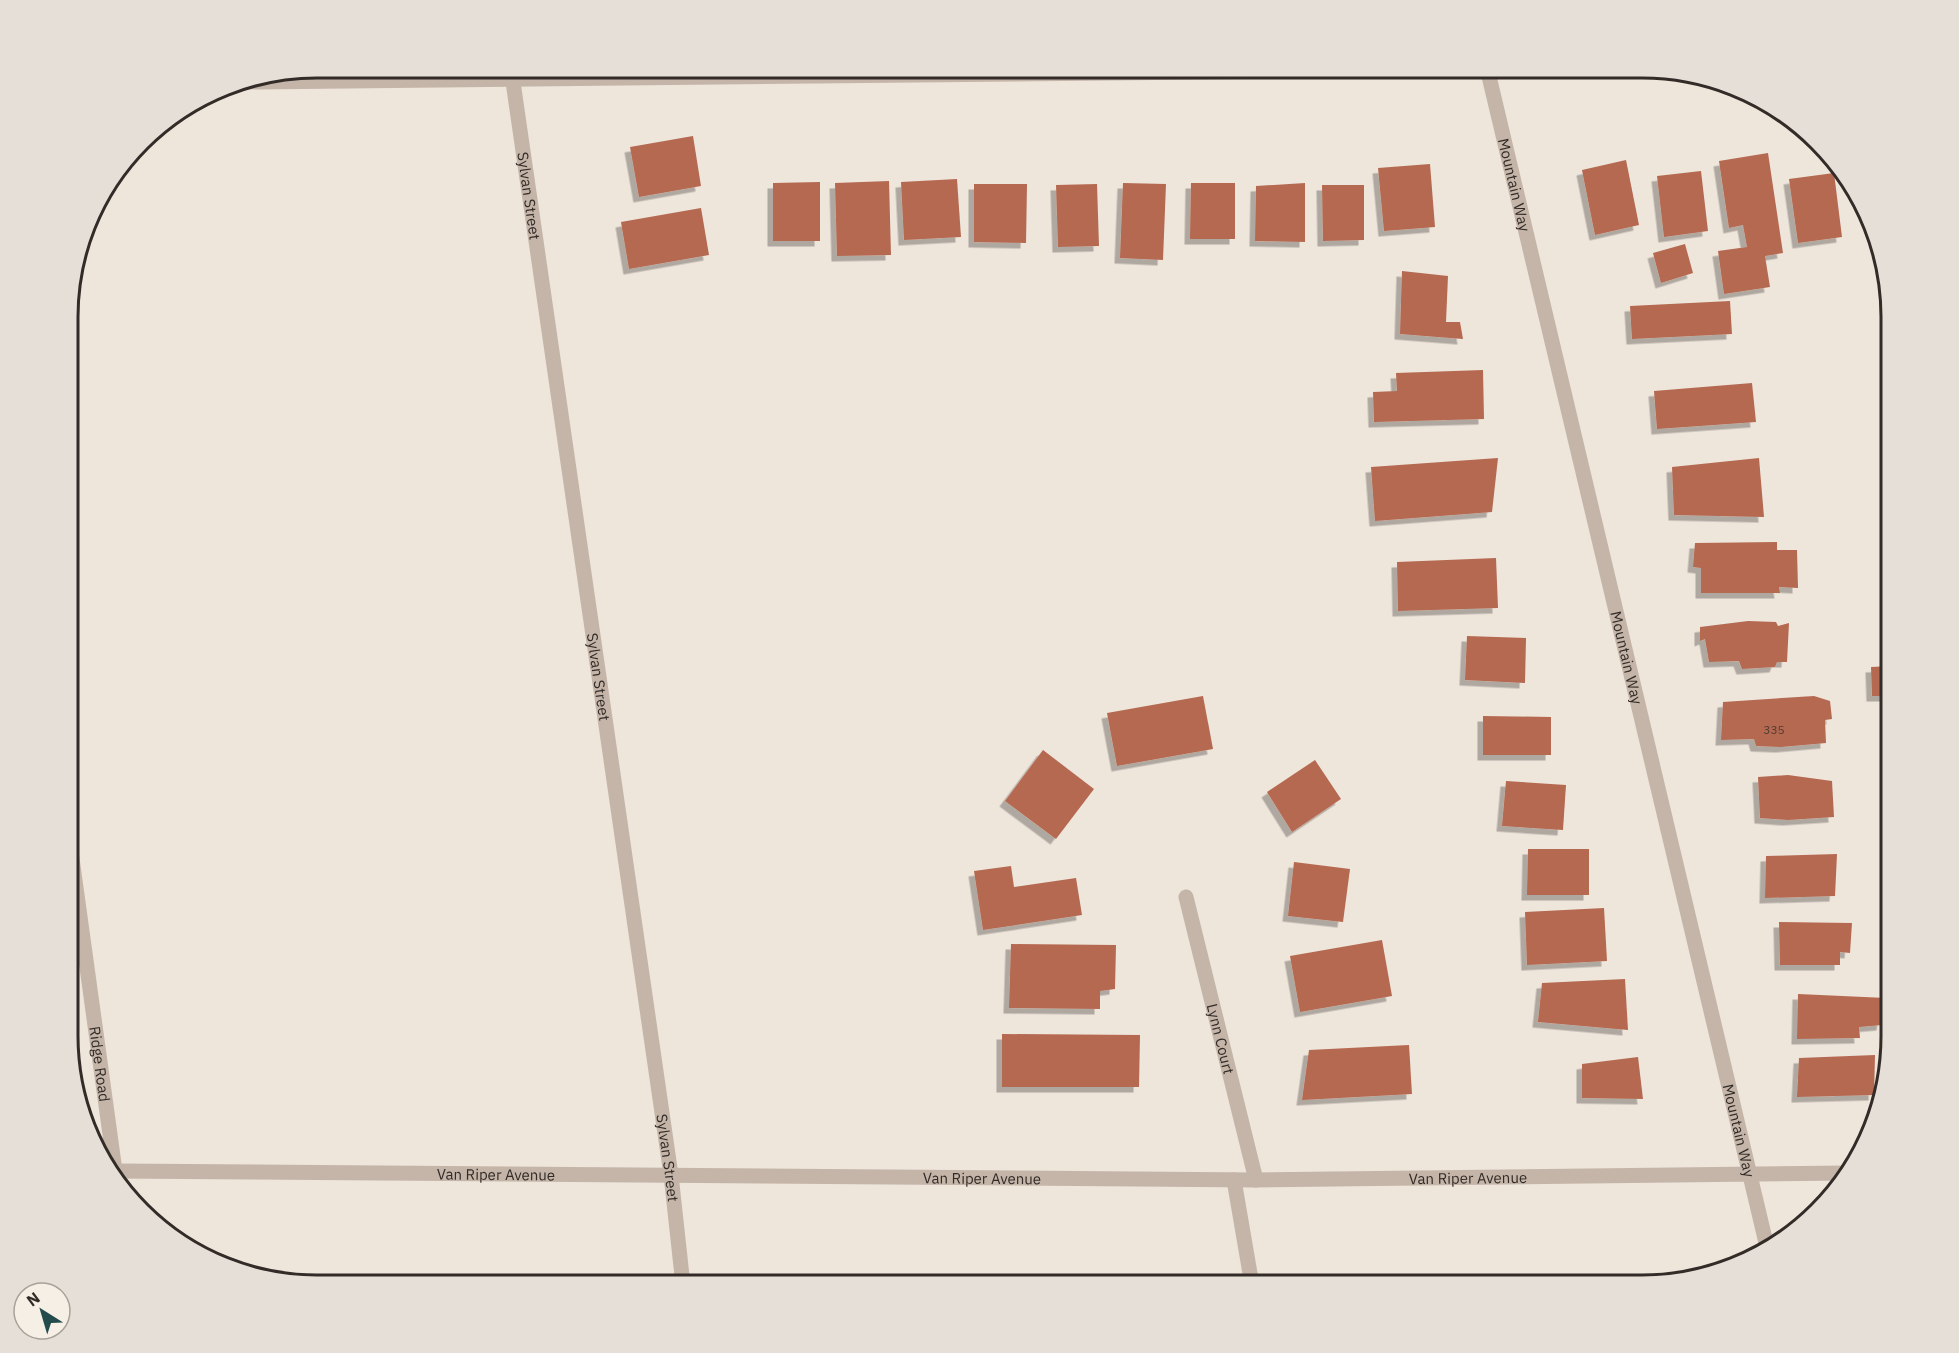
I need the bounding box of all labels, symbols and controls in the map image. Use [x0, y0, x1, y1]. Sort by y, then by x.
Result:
street label: Mountain Way [1494, 136, 1535, 234]
street label: Sylvan Street [514, 150, 545, 241]
street label: Mountain Way [1607, 609, 1647, 707]
street label: Sylvan Street [583, 631, 615, 722]
house number: 335 [1763, 722, 1785, 737]
street label: Lynn Court [1203, 1001, 1239, 1076]
street label: Ridge Road [86, 1025, 115, 1103]
street label: Mountain Way [1719, 1082, 1760, 1180]
street label: Sylvan Street [653, 1112, 683, 1203]
street label: Van Riper Avenue [437, 1164, 555, 1184]
street label: Van Riper Avenue [1409, 1167, 1527, 1188]
street label: Van Riper Avenue [923, 1168, 1041, 1188]
north arrow [12, 1281, 72, 1341]
text: N [22, 1288, 44, 1310]

